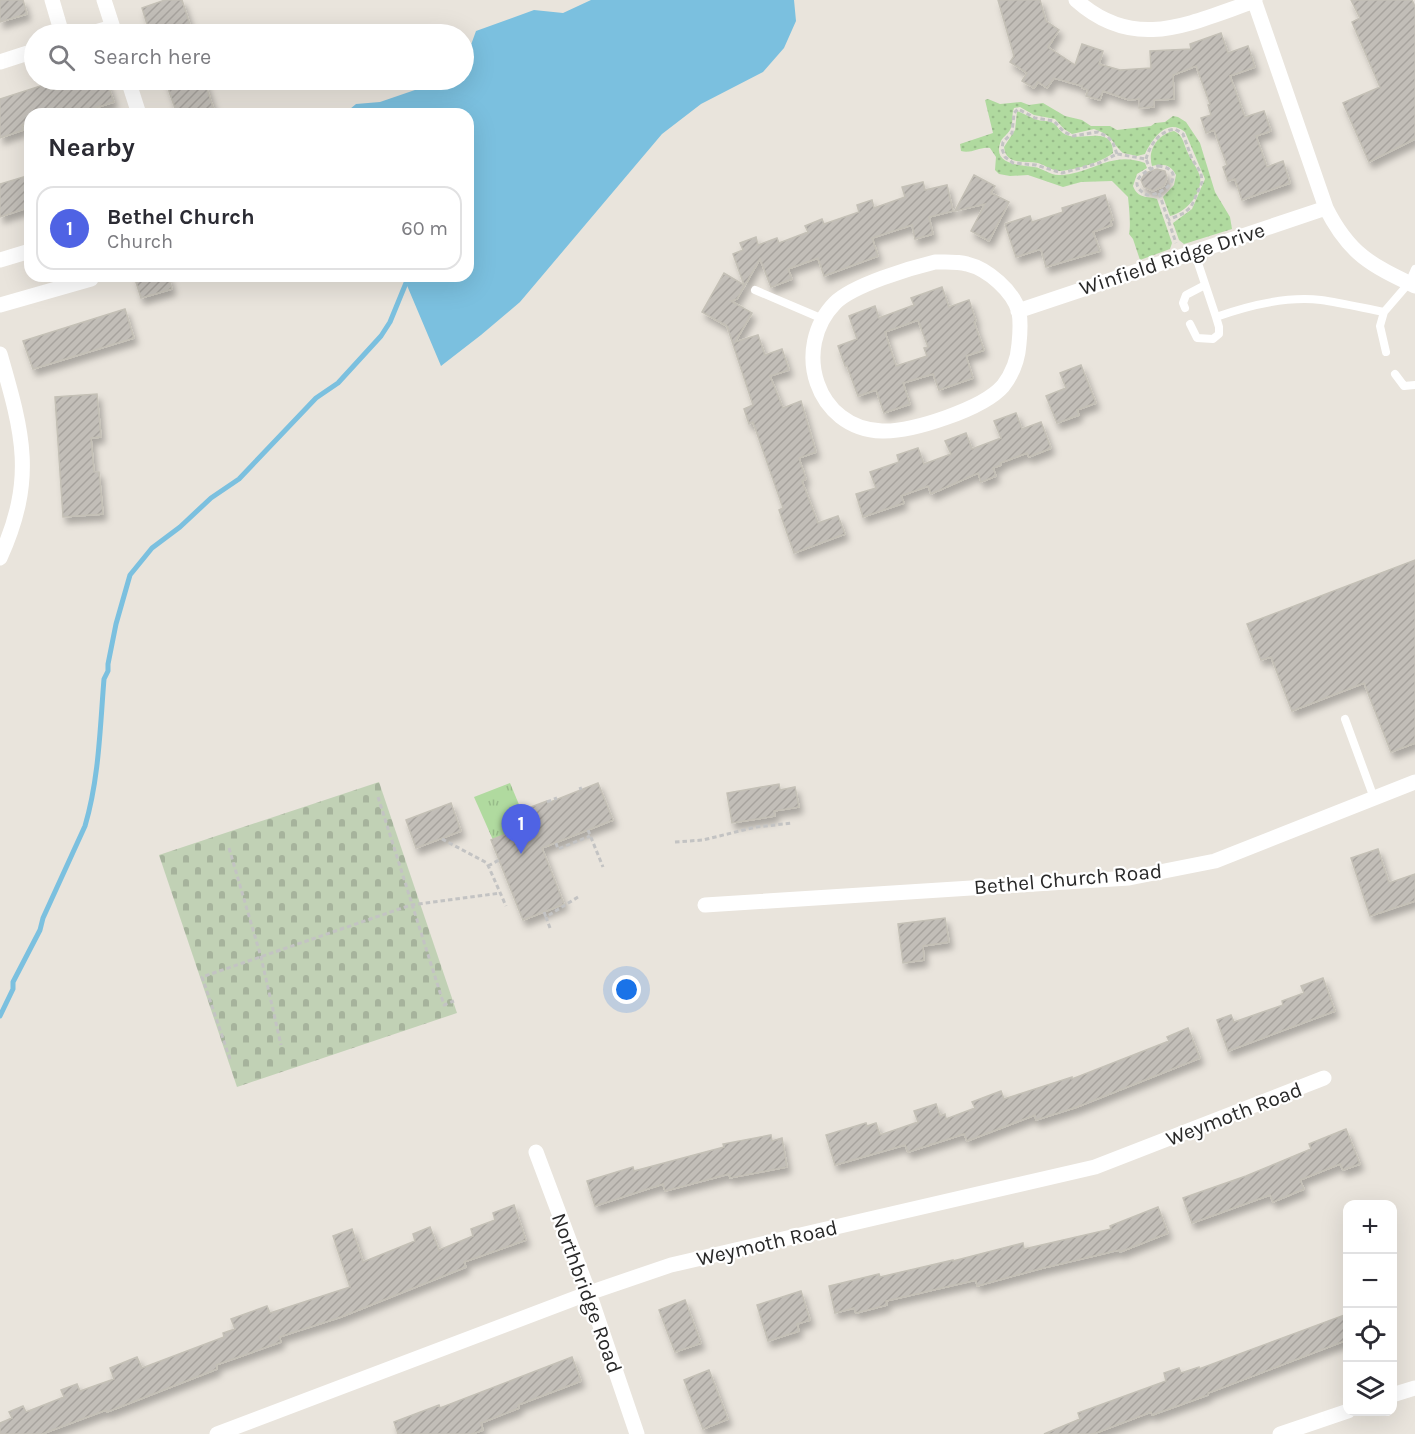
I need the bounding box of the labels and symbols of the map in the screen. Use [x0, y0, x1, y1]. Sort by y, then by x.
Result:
street label: Winfield Ridge Drive [1076, 218, 1268, 300]
pin: 1 [502, 804, 540, 854]
street label: Bethel Church Road [973, 859, 1163, 899]
your location [612, 975, 641, 1004]
street label: Weymoth Road [1163, 1077, 1305, 1151]
street label: Northbridge Road [547, 1210, 627, 1376]
street label: Weymoth Road [694, 1215, 840, 1271]

